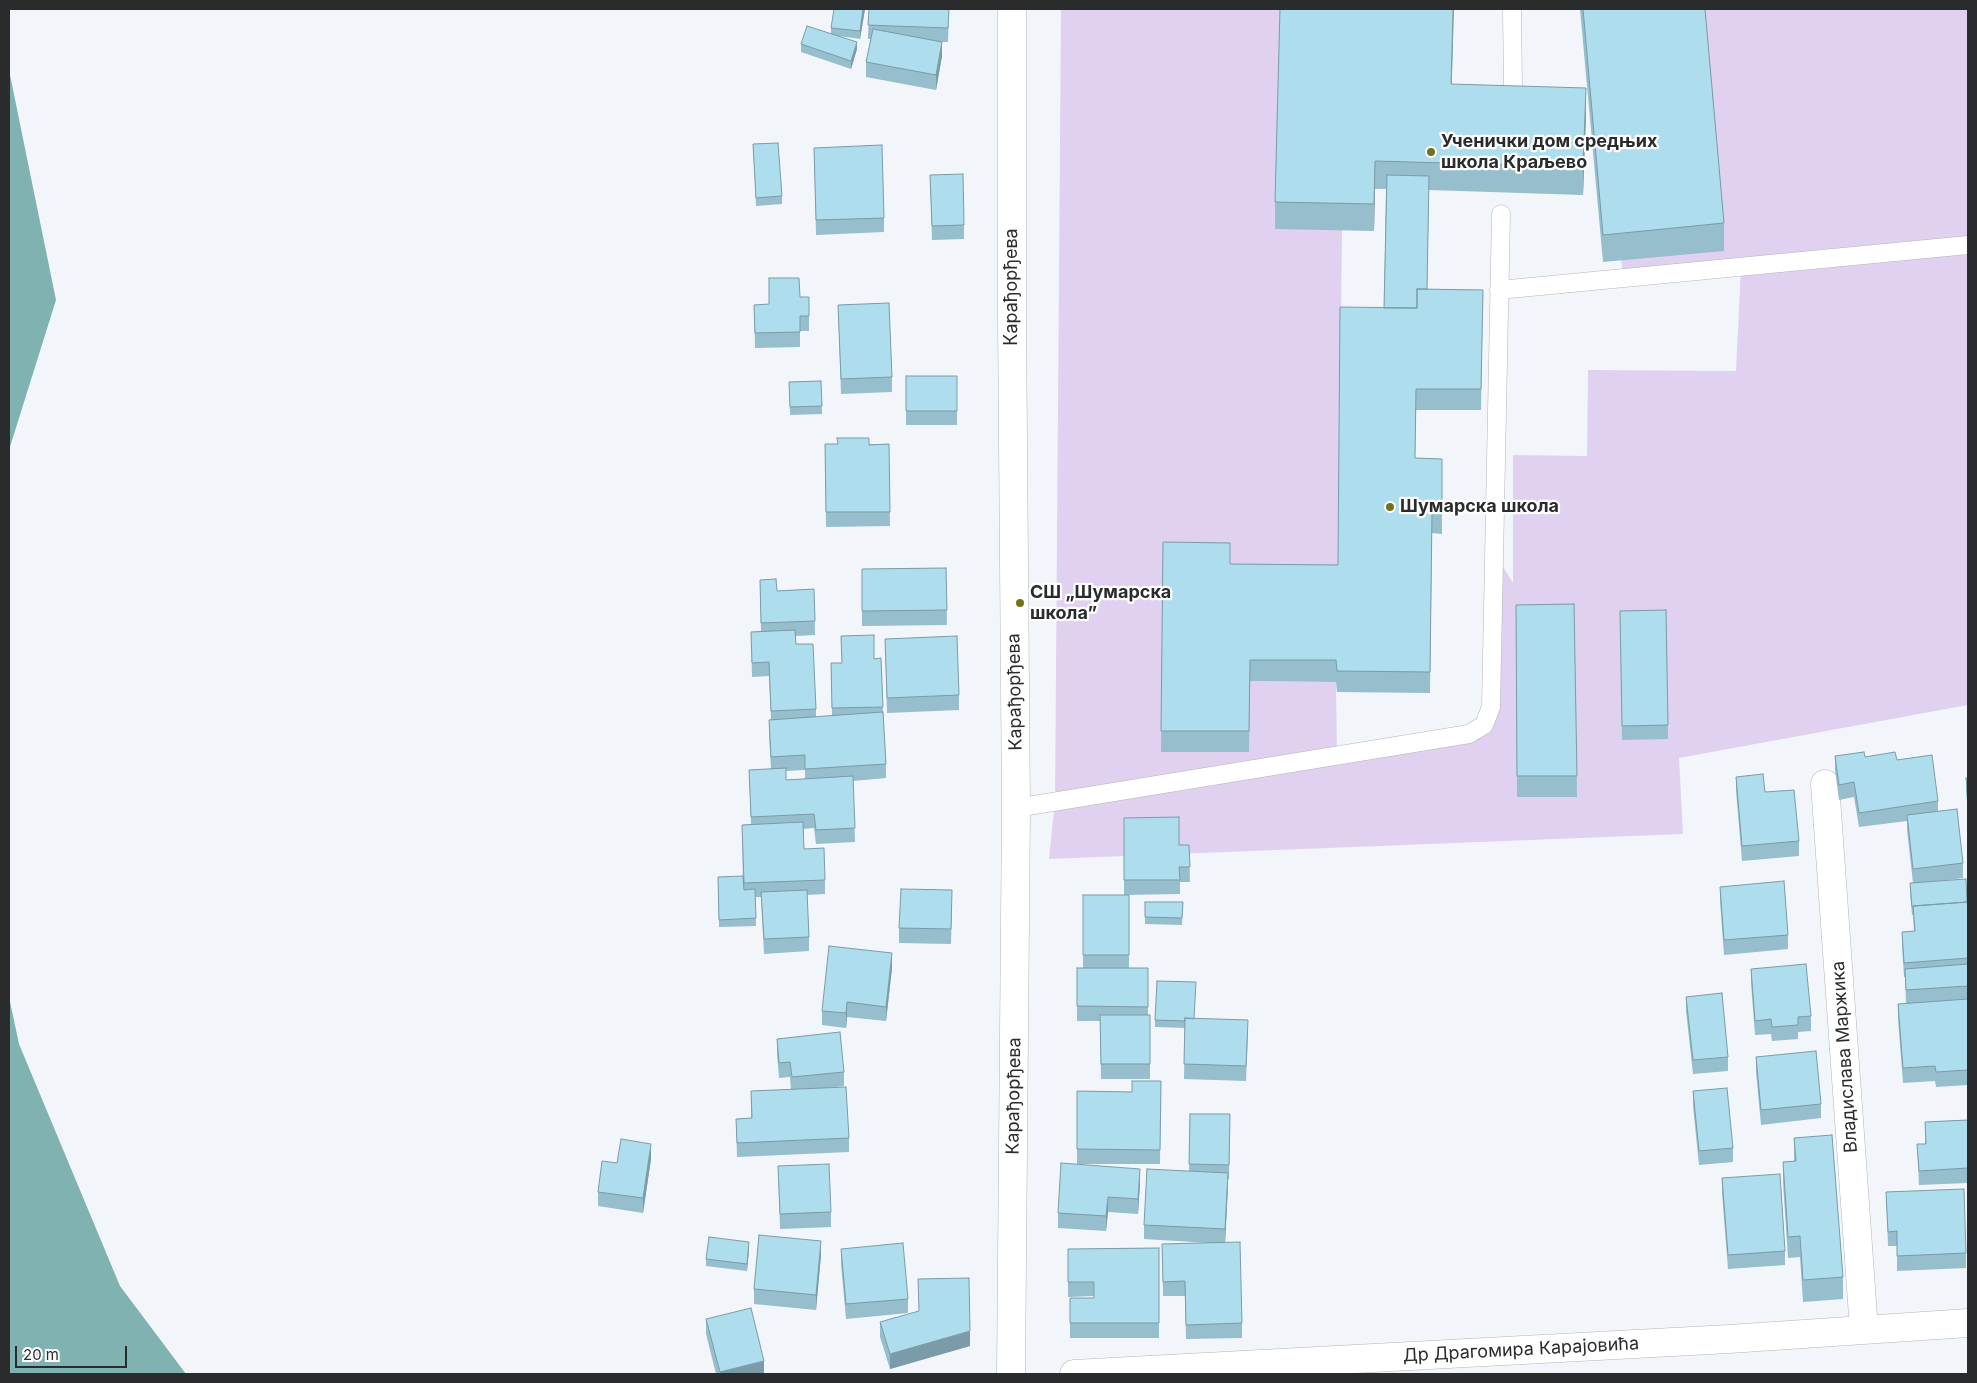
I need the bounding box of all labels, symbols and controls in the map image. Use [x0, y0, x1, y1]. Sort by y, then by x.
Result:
place label: Ученички дом средњих школа Краљево [1441, 131, 1657, 173]
marker: Ученички дом средњих школа Краљево [1425, 146, 1437, 158]
street label: Карађорђева [1001, 228, 1023, 346]
place label: Шумарска школа [1400, 496, 1559, 518]
marker: Шумарска школа [1384, 501, 1396, 513]
place label: СШ „Шумарска школа” [1030, 582, 1171, 624]
marker: СШ „Шумарска школа” [1014, 597, 1026, 609]
street label: Карађорђева [1003, 633, 1027, 751]
street label: Владислава Маржика [1828, 960, 1862, 1154]
street label: Карађорђева [1002, 1037, 1026, 1155]
street label: Др Драгомира Карајовића [1402, 1333, 1640, 1367]
scale bar [18, 1336, 130, 1368]
text: 20 m [23, 1345, 59, 1364]

